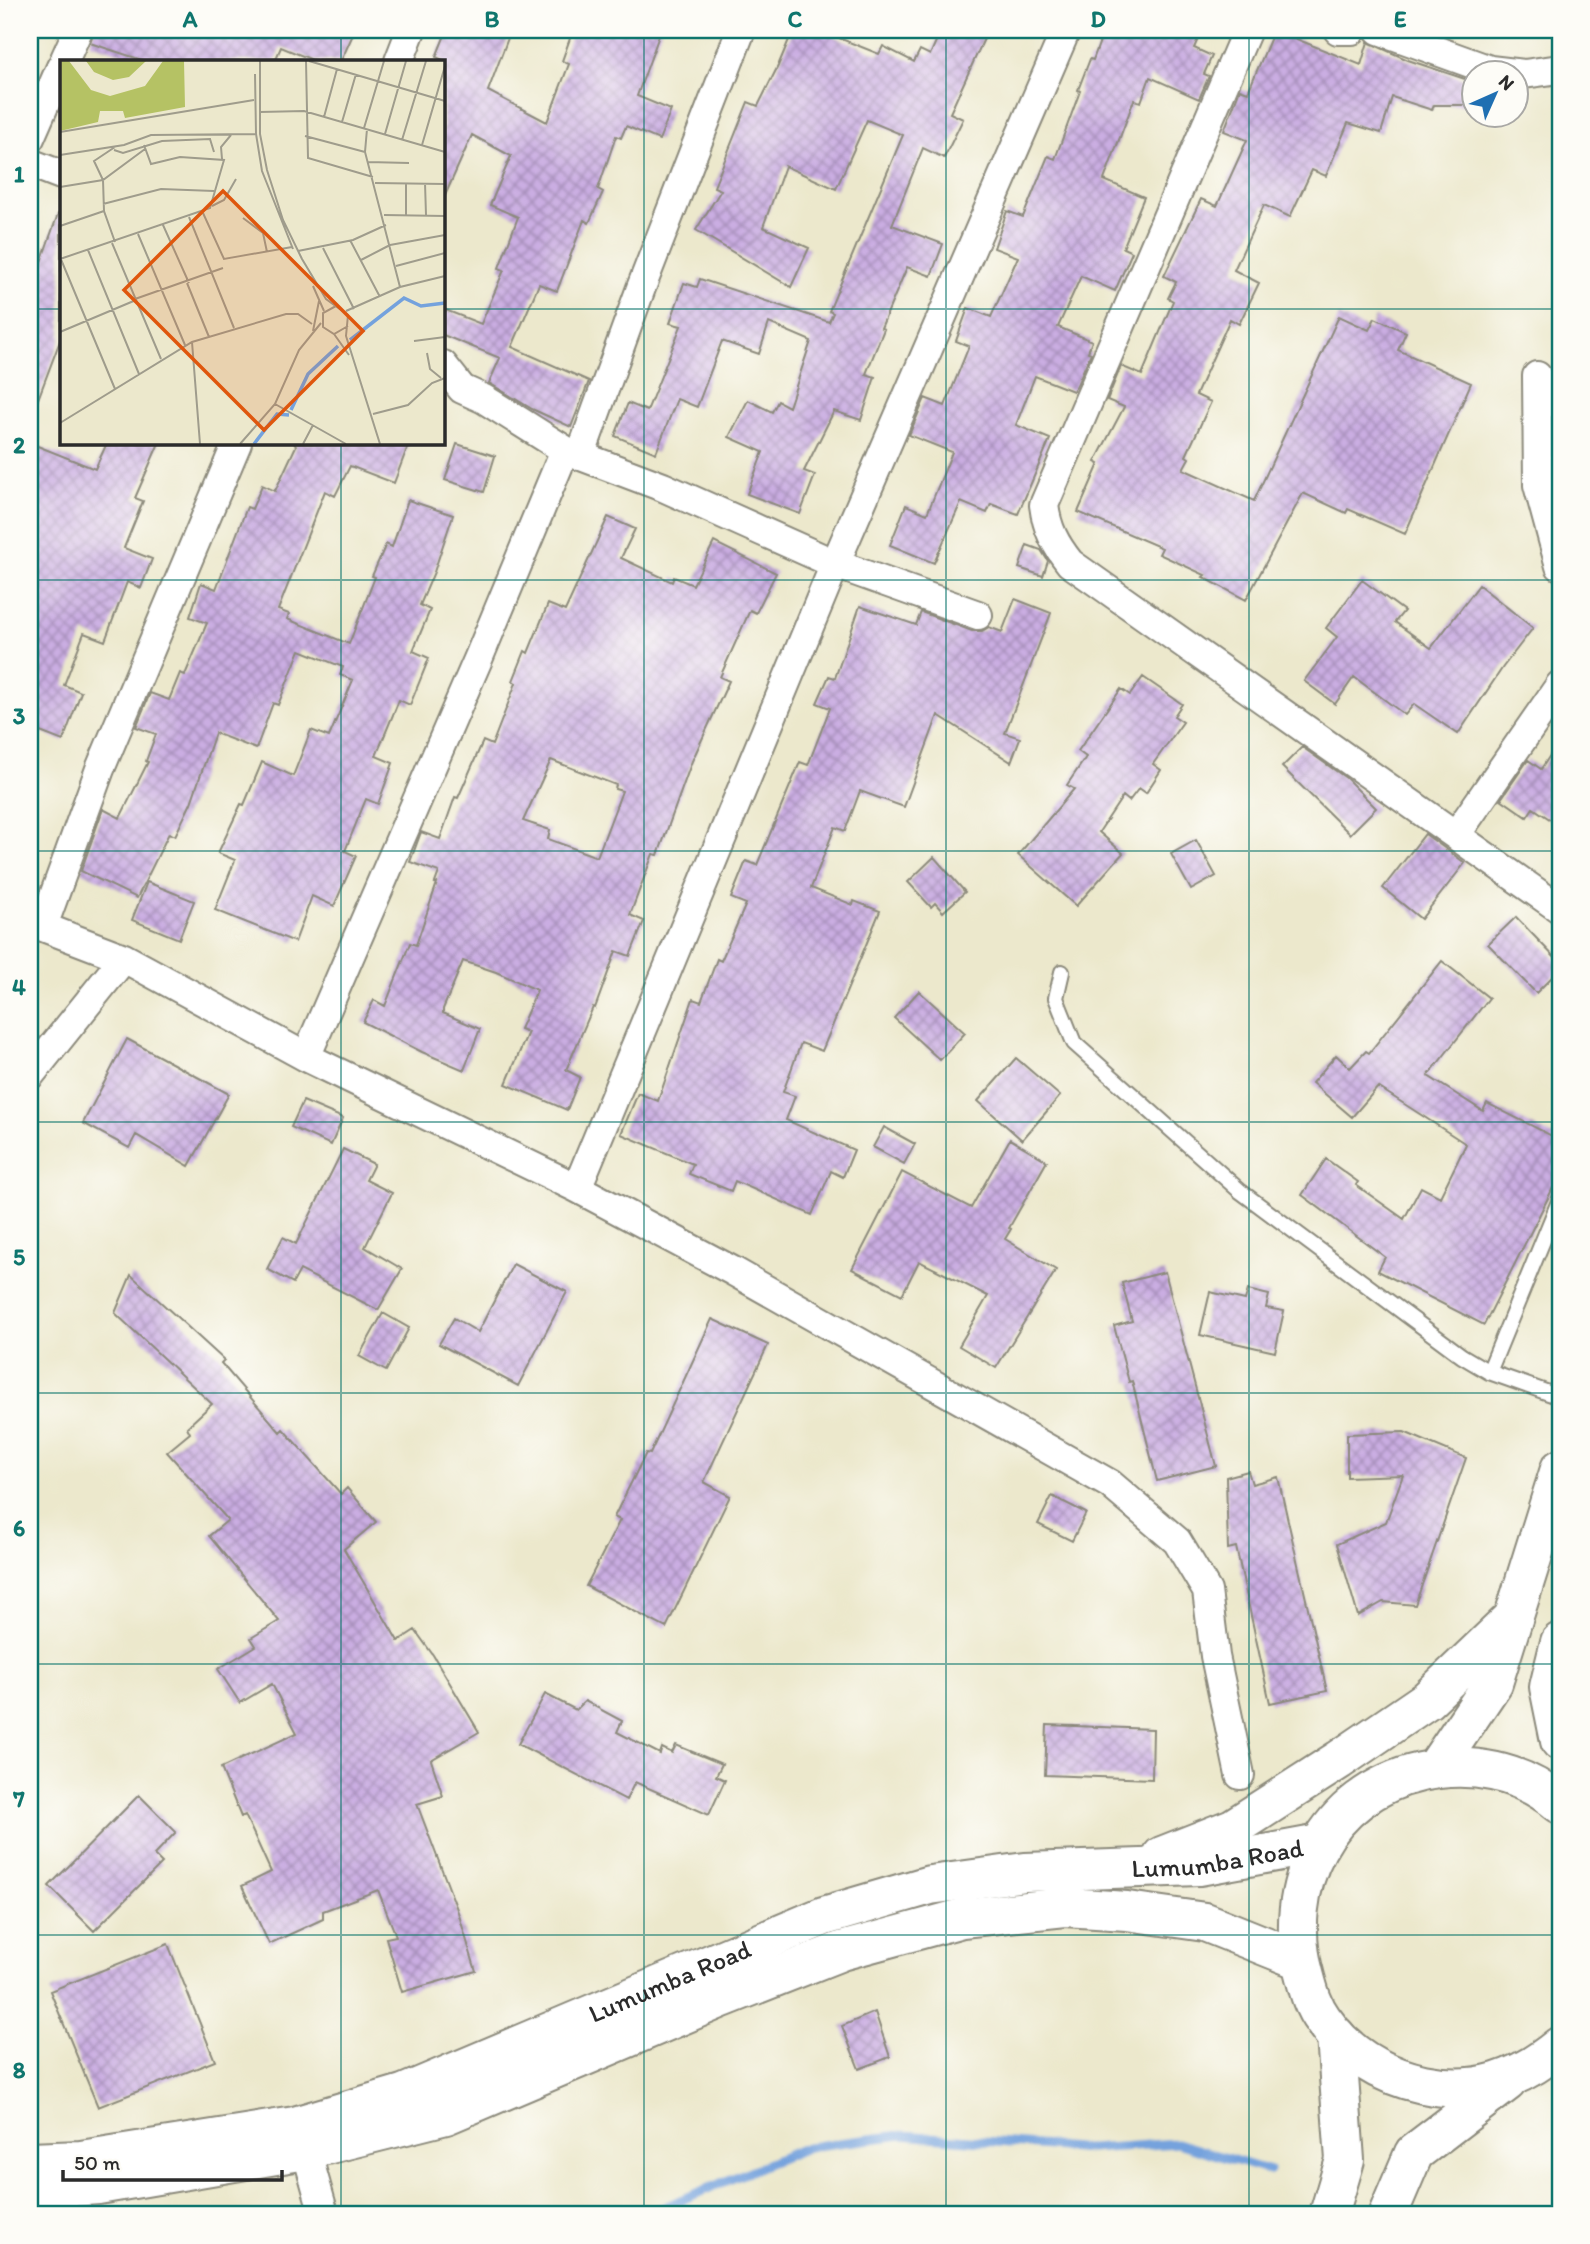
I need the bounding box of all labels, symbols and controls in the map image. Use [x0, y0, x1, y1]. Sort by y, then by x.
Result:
text: A [182, 5, 198, 33]
text: B [485, 5, 500, 33]
text: C [788, 5, 803, 33]
text: D [1090, 5, 1106, 33]
text: E [1394, 5, 1407, 33]
inset map [60, 60, 444, 444]
north arrow [1460, 60, 1530, 130]
text: N [1494, 70, 1519, 95]
text: 1 [14, 160, 25, 188]
text: 2 [13, 431, 26, 459]
text: 3 [13, 702, 26, 730]
text: 4 [12, 973, 26, 1001]
text: 5 [13, 1243, 25, 1271]
text: 6 [13, 1514, 25, 1542]
text: 7 [12, 1785, 25, 1813]
street label: Lumumba Road [1131, 1831, 1307, 1884]
street label: Lumumba Road [584, 1932, 756, 2030]
text: 8 [13, 2056, 26, 2084]
scale bar [63, 2139, 282, 2183]
text: 50 m [74, 2150, 121, 2175]

